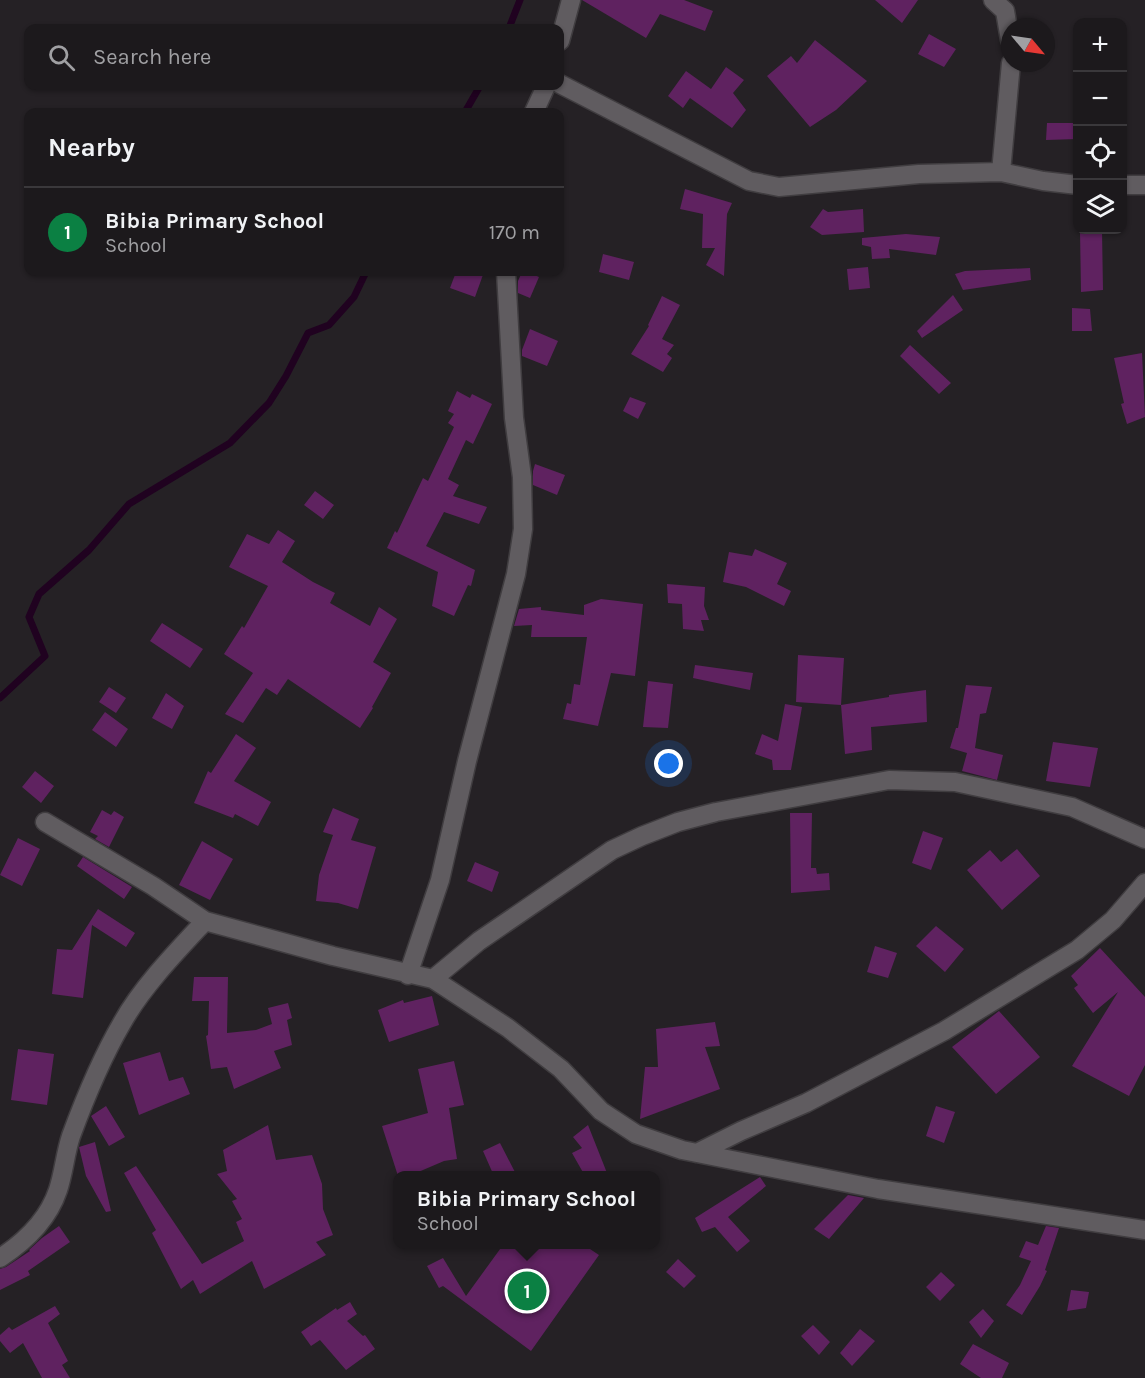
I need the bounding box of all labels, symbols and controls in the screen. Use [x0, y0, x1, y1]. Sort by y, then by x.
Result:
north arrow [1001, 18, 1055, 72]
map controls [1073, 18, 1127, 234]
button: + [1073, 18, 1127, 72]
search box [24, 24, 564, 90]
icon: search [45, 41, 78, 74]
text: Search here [93, 44, 211, 70]
button: − [1073, 72, 1127, 126]
button: locate [1073, 126, 1127, 180]
text: Nearby [48, 132, 135, 163]
button: layers [1073, 180, 1127, 234]
text: Bibia Primary School [105, 208, 324, 234]
text: 1 [64, 221, 71, 244]
text: 170 m [489, 221, 540, 244]
text: School [105, 234, 167, 257]
your location [654, 749, 683, 778]
popup [393, 1171, 660, 1249]
text: Bibia Primary School [417, 1186, 636, 1212]
text: School [417, 1212, 479, 1235]
pin: 1 [508, 1268, 546, 1314]

